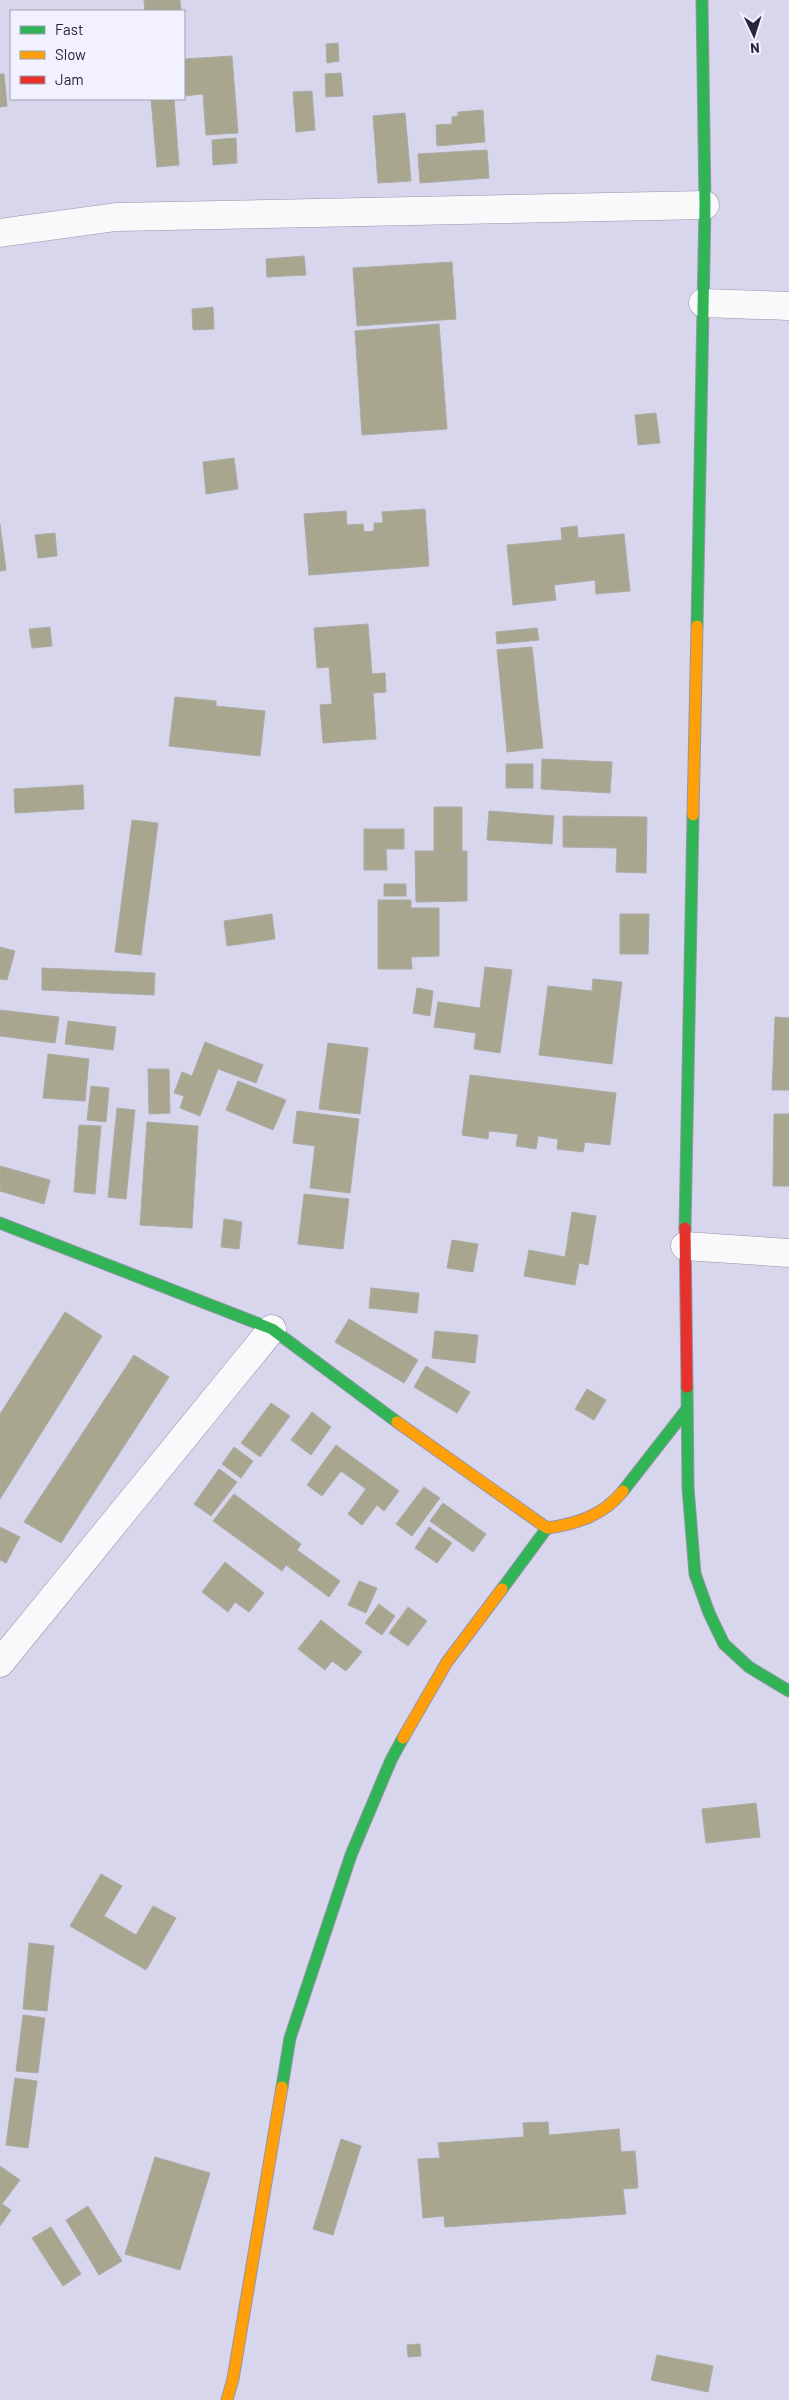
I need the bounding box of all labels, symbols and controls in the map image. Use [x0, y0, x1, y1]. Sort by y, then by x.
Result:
legend [10, 10, 185, 100]
north arrow [729, 10, 779, 60]
text: Fast [55, 20, 83, 38]
text: N [750, 40, 760, 57]
text: Slow [55, 45, 86, 63]
text: Jam [55, 70, 84, 88]

